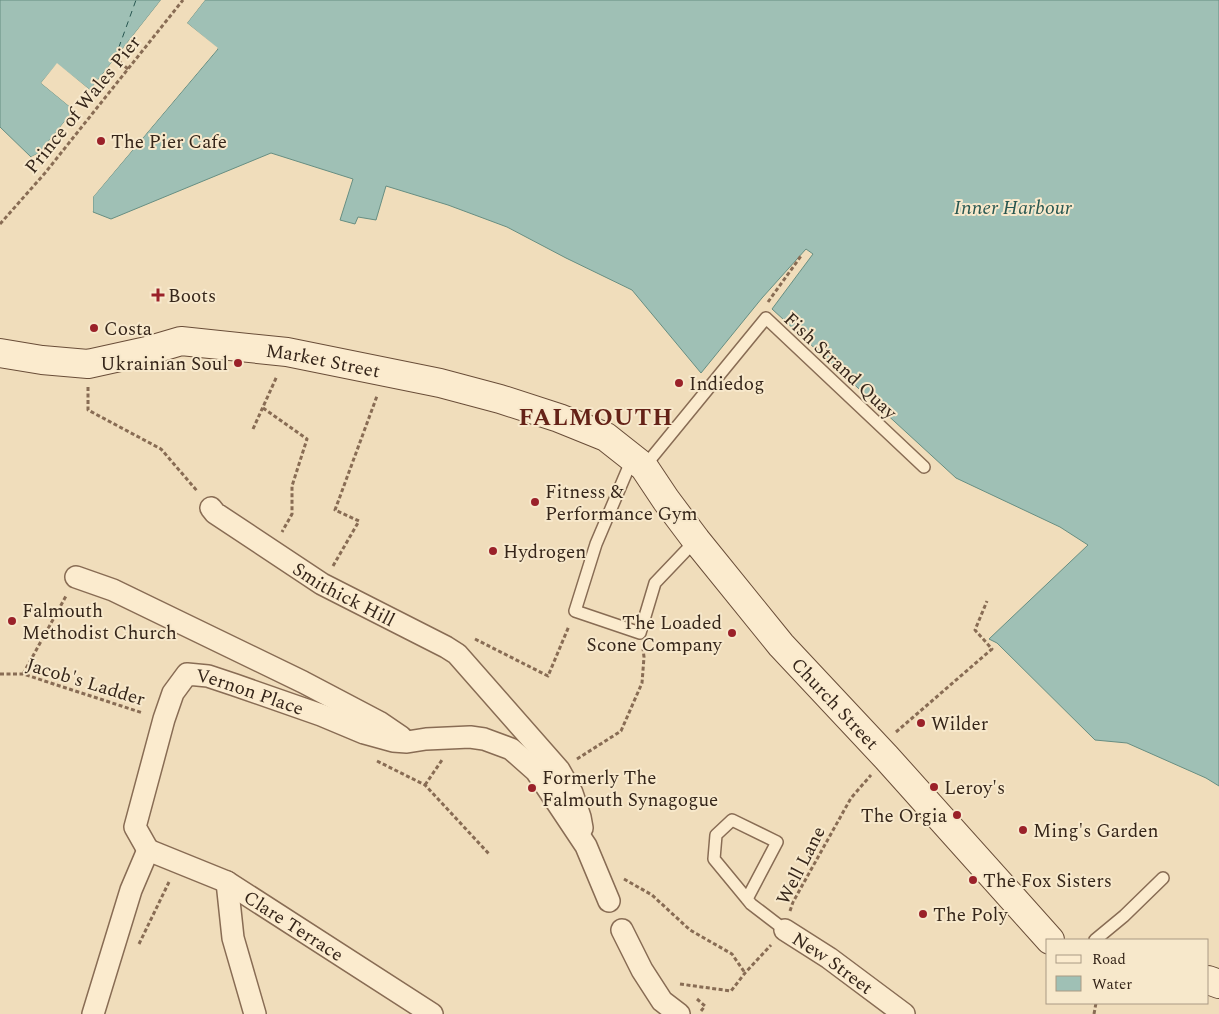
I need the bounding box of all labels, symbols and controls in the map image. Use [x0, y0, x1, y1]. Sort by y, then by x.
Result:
street label: Prince of Wales Pier [18, 29, 149, 181]
place label: The Pier Cafe [111, 128, 227, 157]
marker: The Pier Cafe [95, 135, 107, 147]
water label: Inner Harbour [954, 193, 1073, 223]
place label: Boots [168, 282, 216, 311]
marker: Boots [152, 289, 164, 301]
street label: Fish Strand Quay [777, 306, 904, 427]
place label: Costa [104, 315, 153, 344]
marker: Costa [88, 322, 100, 334]
street label: Market Street [264, 337, 383, 387]
place label: Ukrainian Soul [100, 350, 228, 379]
marker: Ukrainian Soul [232, 357, 244, 369]
place label: Indiedog [689, 370, 765, 399]
marker: Indiedog [673, 377, 685, 389]
district label: FALMOUTH [519, 400, 673, 436]
place label: Fitness & Performance Gym [545, 478, 698, 529]
marker: Fitness & Performance Gym [529, 496, 541, 508]
place label: Hydrogen [503, 538, 586, 567]
marker: Hydrogen [487, 545, 499, 557]
street label: Smithick Hill [286, 555, 400, 635]
place label: Falmouth Methodist Church [22, 597, 177, 648]
place label: The Loaded Scone Company [587, 609, 723, 660]
marker: Falmouth Methodist Church [6, 615, 18, 627]
marker: The Loaded Scone Company [726, 627, 738, 639]
street label: Jacob's Ladder [22, 651, 149, 714]
street label: Church Street [784, 651, 886, 757]
street label: Vernon Place [195, 662, 308, 724]
place label: Wilder [931, 710, 989, 739]
marker: Wilder [915, 717, 927, 729]
place label: Formerly The Falmouth Synagogue [542, 764, 718, 815]
place label: Leroy's [944, 774, 1005, 803]
marker: Leroy's [928, 781, 940, 793]
marker: Formerly The Falmouth Synagogue [526, 782, 538, 794]
place label: The Orgia [861, 802, 948, 831]
marker: The Orgia [951, 809, 963, 821]
place label: Ming's Garden [1033, 817, 1159, 846]
street label: Well Lane [769, 821, 834, 910]
marker: Ming's Garden [1017, 824, 1029, 836]
place label: The Fox Sisters [983, 867, 1112, 896]
marker: The Fox Sisters [967, 874, 979, 886]
street label: Clare Terrace [237, 883, 349, 970]
place label: The Poly [933, 901, 1008, 930]
marker: The Poly [917, 908, 929, 920]
street label: New Street [786, 925, 879, 1002]
legend [1046, 939, 1209, 1004]
text: Road [1092, 948, 1126, 971]
text: Water [1092, 973, 1132, 996]

